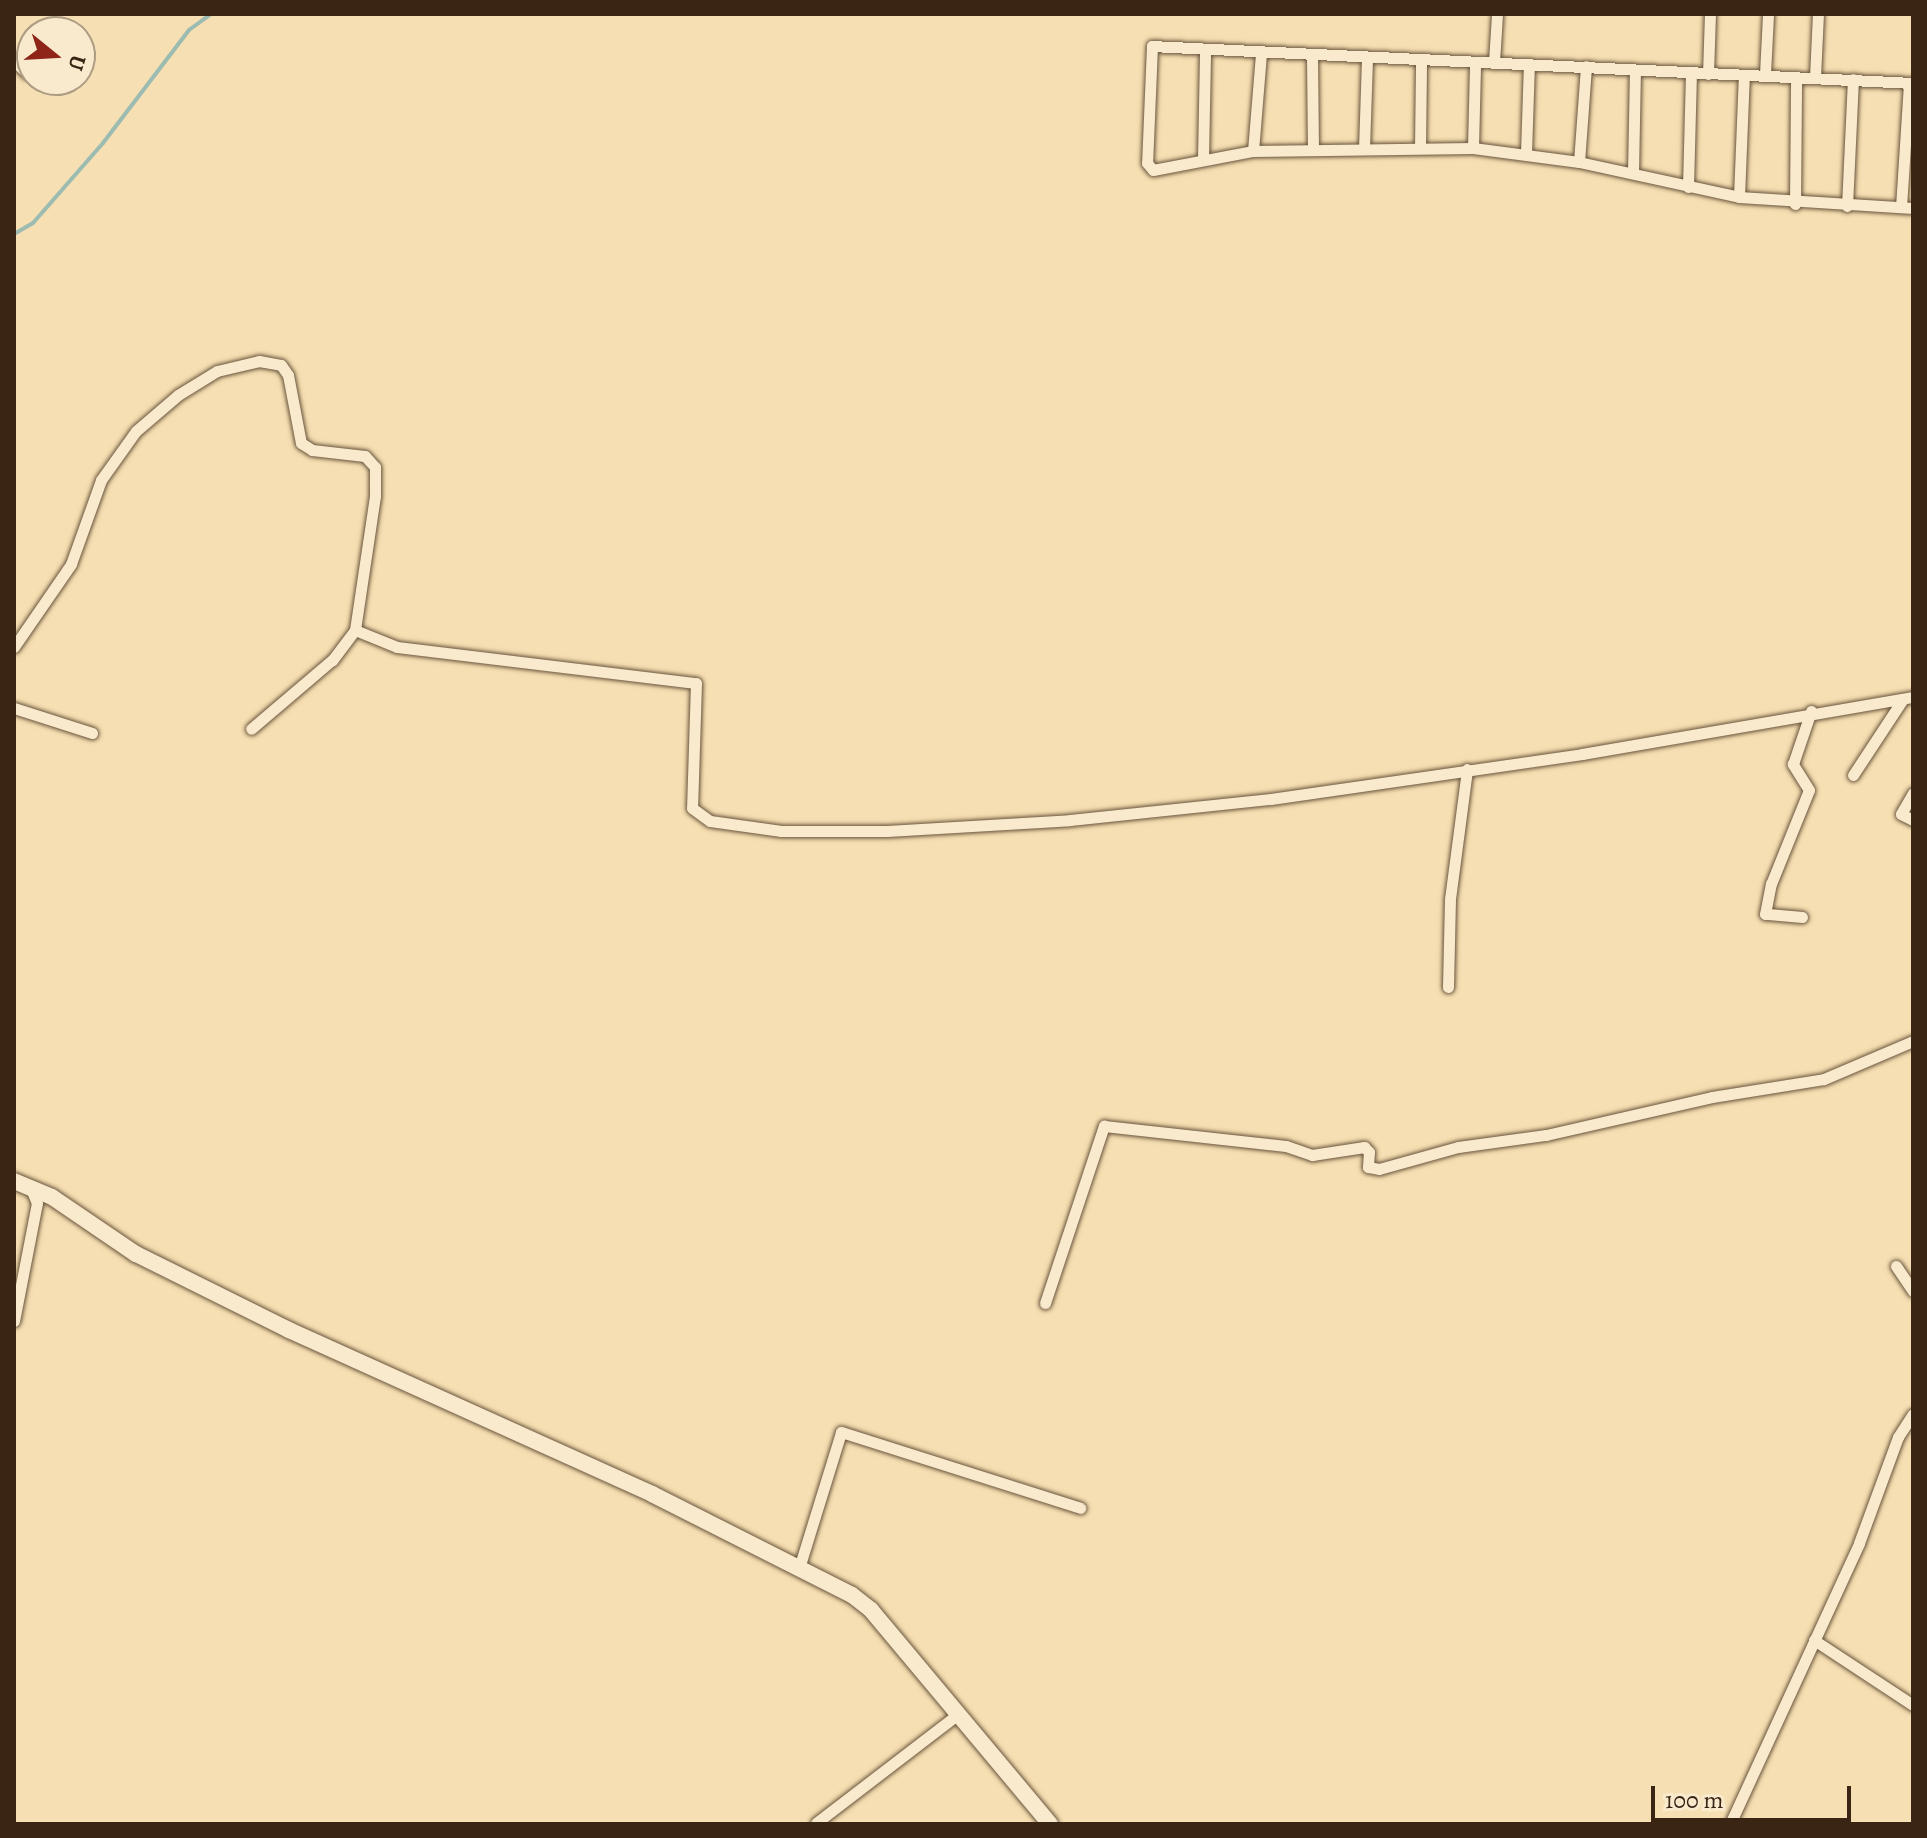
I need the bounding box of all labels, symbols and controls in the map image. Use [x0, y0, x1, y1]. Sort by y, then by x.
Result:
north arrow [16, 16, 96, 96]
text: U [60, 51, 93, 74]
scale bar [1655, 1770, 1855, 1820]
text: 100 m [1665, 1784, 1724, 1816]

